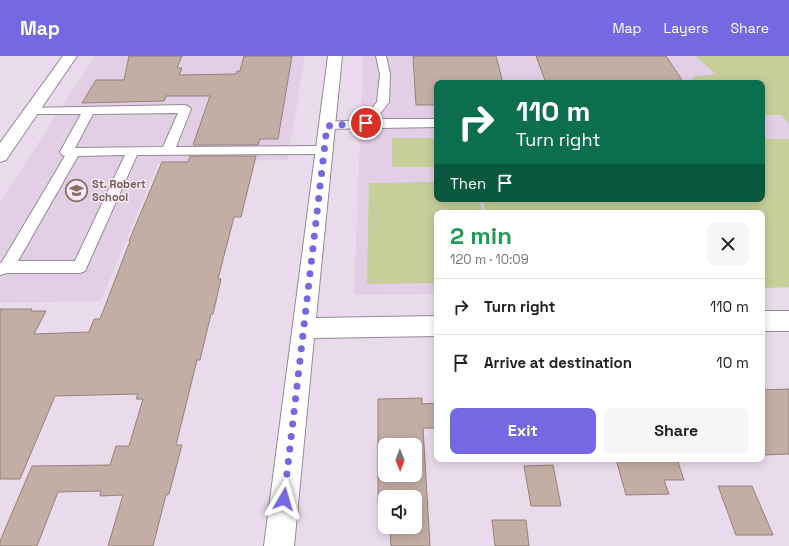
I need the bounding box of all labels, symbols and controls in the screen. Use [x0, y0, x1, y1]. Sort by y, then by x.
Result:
text: Map [20, 16, 60, 41]
text: Map [612, 19, 642, 37]
text: Layers [664, 19, 708, 37]
text: Share [730, 19, 769, 37]
text: 110 m [516, 93, 590, 129]
icon: right [450, 96, 502, 148]
pin [349, 106, 383, 140]
icon: arrive [355, 112, 377, 134]
text: Turn right [516, 128, 600, 151]
icon: arrive [494, 172, 516, 194]
text: Then [450, 174, 486, 193]
school or university icon: St. Robert School [64, 177, 90, 203]
place label: St. Robert School [92, 177, 146, 204]
text: 2 min [450, 220, 512, 251]
button: close [707, 223, 749, 265]
text: 120 m · 10:09 [450, 251, 529, 268]
icon: right [450, 296, 472, 318]
text: Turn right [484, 297, 555, 316]
text: 110 m [710, 297, 749, 316]
icon: arrive [450, 352, 472, 374]
text: Arrive at destination [484, 353, 632, 372]
text: 10 m [716, 353, 749, 372]
button: Exit [450, 408, 596, 454]
button: Share [604, 408, 749, 454]
north arrow [378, 438, 422, 482]
map controls [378, 438, 422, 534]
position arrow [263, 478, 305, 520]
button: sound [378, 490, 422, 534]

